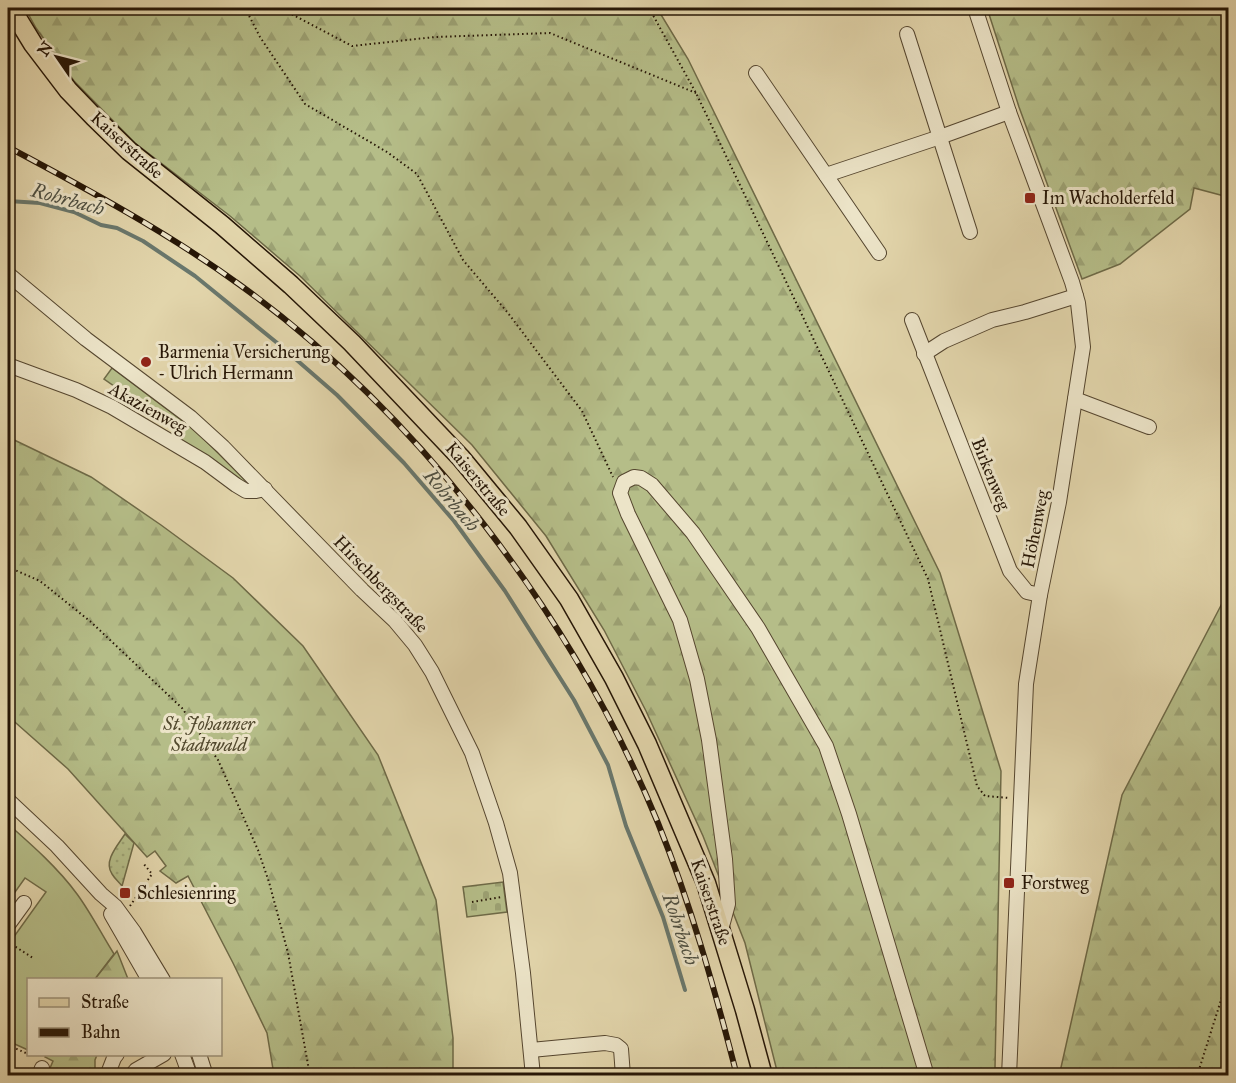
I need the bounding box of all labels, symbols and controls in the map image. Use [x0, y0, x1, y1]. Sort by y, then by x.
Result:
north arrow [27, 27, 87, 87]
text: N [33, 37, 57, 60]
street label: Kaiserstraße [86, 107, 168, 183]
water label: Rohrbach [28, 178, 107, 220]
place label: Im Wacholderfeld [1042, 187, 1175, 209]
marker: Im Wacholderfeld [1023, 191, 1037, 205]
place label: Barmenia Versicherung - Ulrich Hermann [158, 341, 330, 384]
marker: Barmenia Versicherung - Ulrich Hermann [139, 355, 153, 369]
street label: Akazienweg [104, 377, 191, 440]
street label: Birkenweg [966, 435, 1016, 514]
street label: Kaiserstraße [441, 437, 515, 521]
water label: Rohrbach [418, 463, 485, 536]
street label: Höhenweg [1017, 488, 1054, 570]
street label: Hirschbergstraße [328, 531, 433, 638]
park label: St. Johanner Stadtwald [162, 713, 256, 756]
street label: Kaiserstraße [686, 856, 736, 948]
place label: Forstweg [1021, 872, 1089, 895]
marker: Forstweg [1002, 876, 1016, 890]
place label: Schlesienring [137, 882, 236, 905]
marker: Schlesienring [118, 886, 132, 900]
water label: Rohrbach [657, 889, 705, 968]
legend [27, 978, 222, 1056]
text: Straße [81, 991, 129, 1013]
text: Bahn [81, 1021, 121, 1043]

